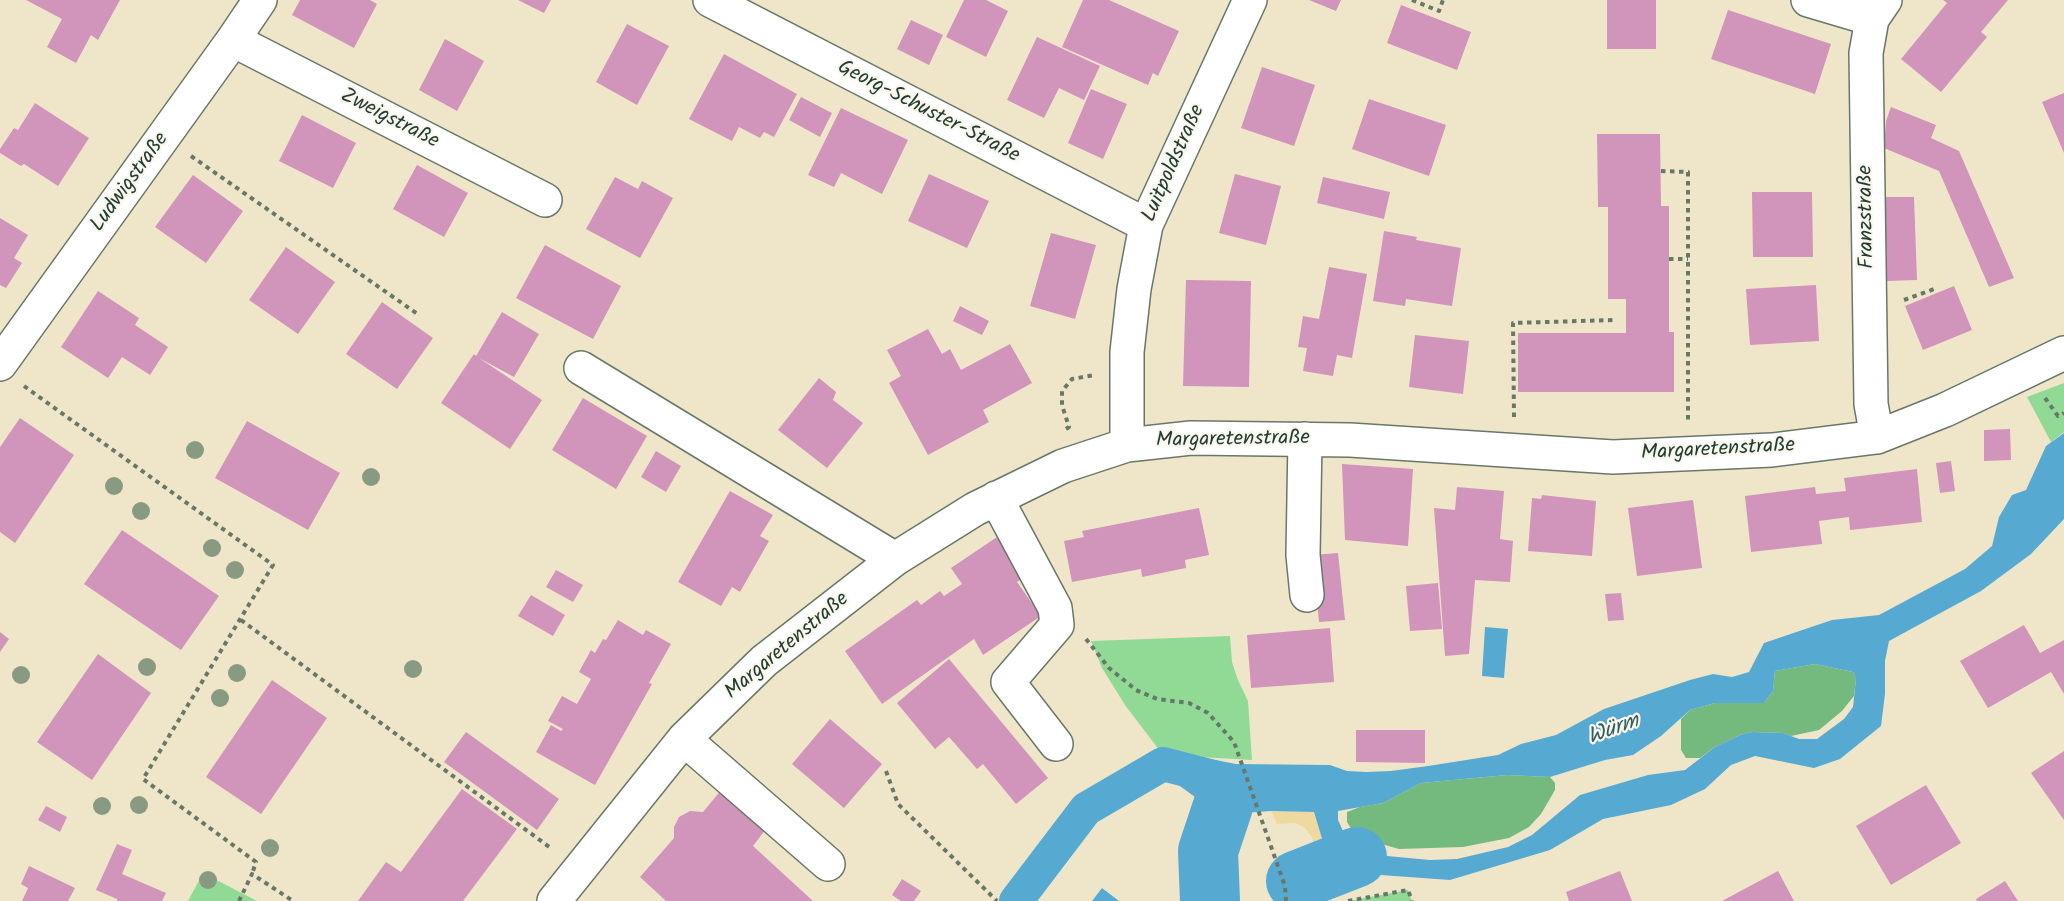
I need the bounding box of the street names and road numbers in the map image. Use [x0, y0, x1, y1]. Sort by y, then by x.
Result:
street label: Georg-Schuster-Straße [833, 56, 1023, 170]
street label: Zweigstraße [336, 84, 442, 156]
street label: Luitpoldstraße [1138, 102, 1212, 226]
street label: Ludwigstraße [86, 128, 176, 238]
street label: Franzstraße [1854, 165, 1882, 269]
street label: Margaretenstraße [1156, 427, 1310, 455]
street label: Margaretenstraße [1640, 434, 1796, 468]
street label: Margaretenstraße [721, 588, 855, 706]

